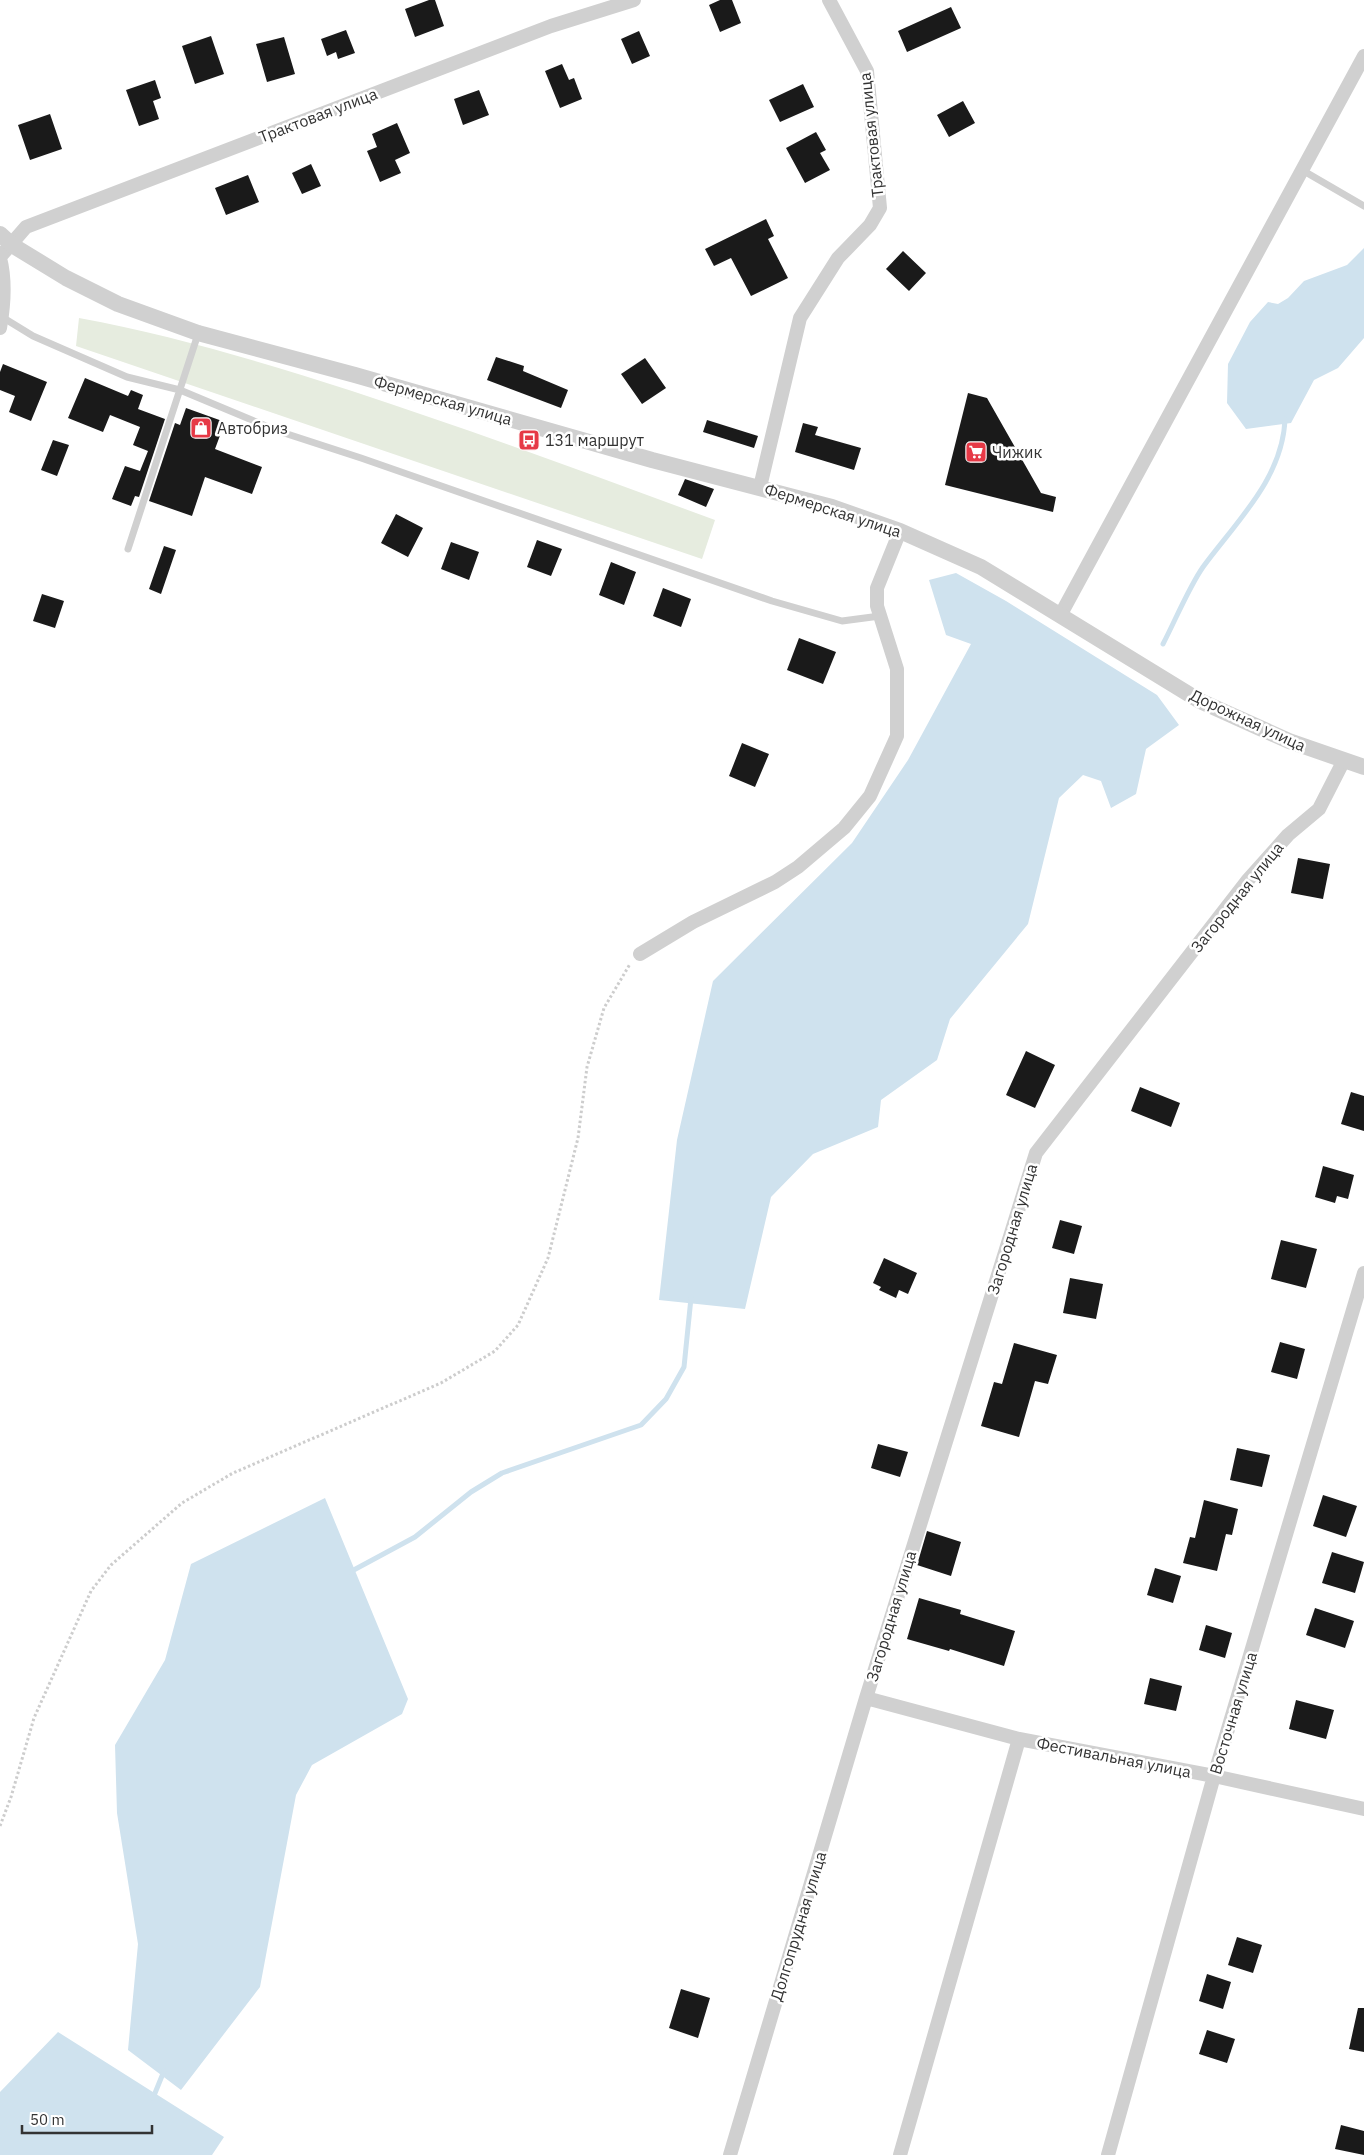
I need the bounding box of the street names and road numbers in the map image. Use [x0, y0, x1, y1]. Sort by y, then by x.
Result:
street label: Трактовая улица [854, 71, 888, 198]
street label: Трактовая улица [256, 83, 381, 147]
street label: Фермерская улица [372, 371, 515, 429]
street label: Фермерская улица [762, 478, 904, 542]
street label: Дорожная улица [1187, 684, 1309, 756]
street label: Загородная улица [1186, 838, 1288, 956]
street label: Загородная улица [983, 1161, 1042, 1297]
street label: Загородная улица [862, 1548, 921, 1684]
street label: Восточная улица [1205, 1649, 1261, 1777]
street label: Фестивальная улица [1035, 1732, 1193, 1782]
street label: Долгопрудная улица [766, 1848, 830, 2003]

